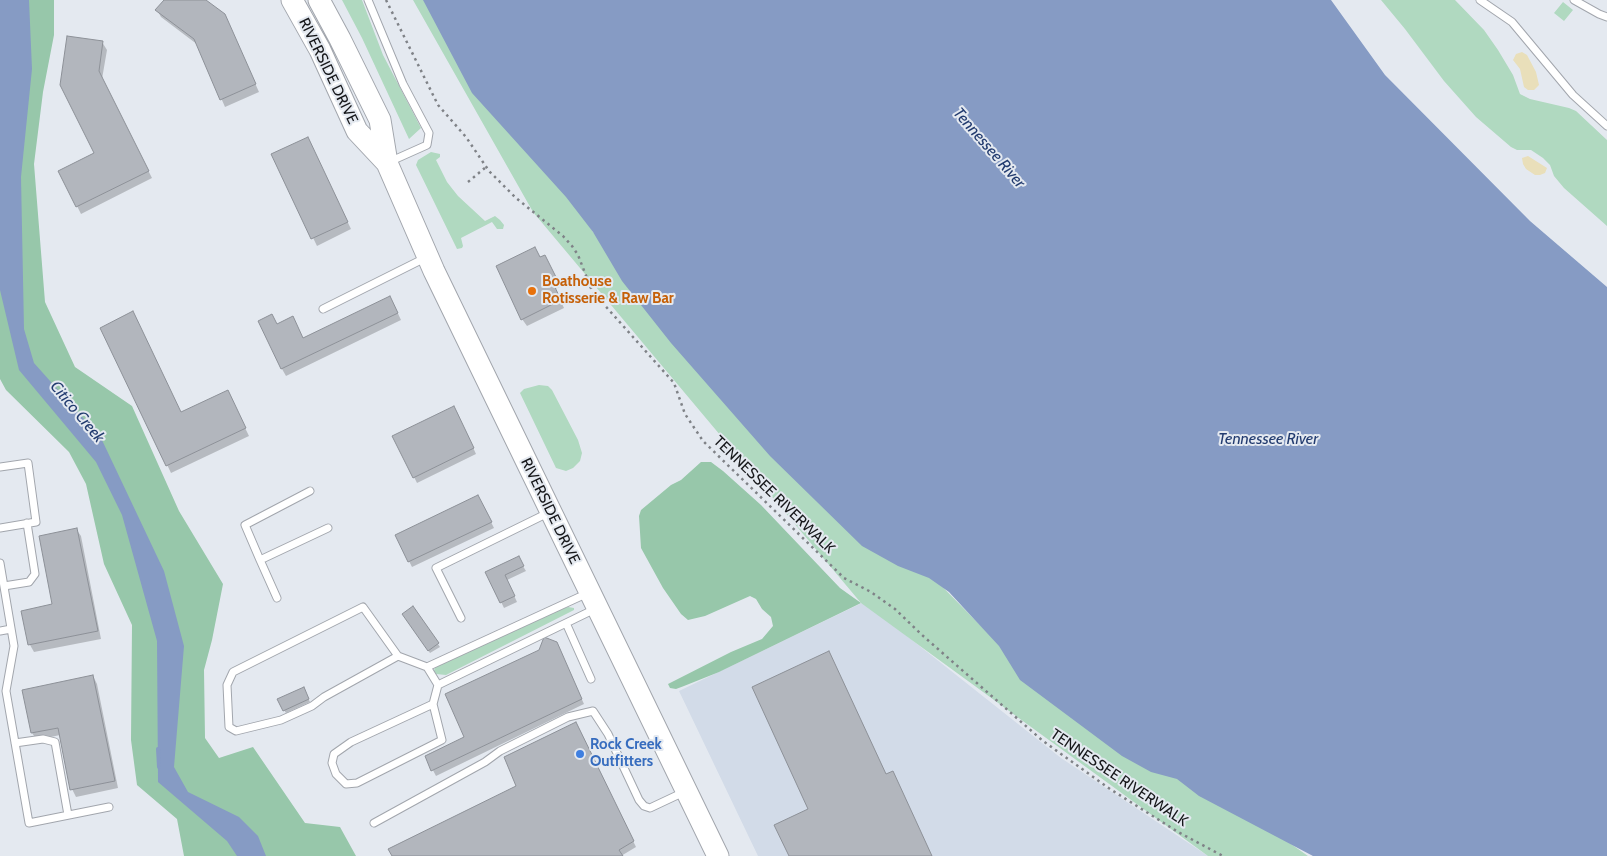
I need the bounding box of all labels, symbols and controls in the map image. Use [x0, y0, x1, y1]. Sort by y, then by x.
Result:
street label: RIVERSIDE DRIVE [295, 15, 361, 127]
water label: Tennessee River [949, 104, 1029, 192]
place label: Boathouse Rotisserie & Raw Bar [542, 273, 674, 308]
marker: Boathouse Rotisserie & Raw Bar [526, 285, 538, 297]
water label: Citico Creek [46, 377, 108, 447]
water label: Tennessee River [1218, 429, 1318, 449]
street label: TENNESSEE RIVERWALK [710, 432, 838, 558]
street label: RIVERSIDE DRIVE [517, 455, 583, 567]
street label: TENNESSEE RIVERWALK [1047, 725, 1191, 831]
place label: Rock Creek Outfitters [590, 736, 662, 771]
marker: Rock Creek Outfitters [574, 748, 586, 760]

